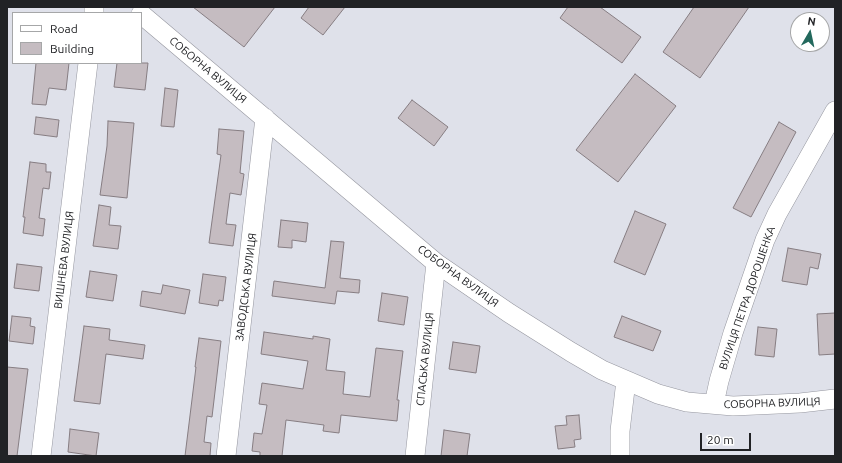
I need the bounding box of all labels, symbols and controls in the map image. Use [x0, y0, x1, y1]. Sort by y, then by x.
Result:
legend [12, 12, 142, 64]
north arrow [790, 12, 830, 52]
text: N [807, 15, 817, 28]
text: Road [50, 22, 78, 35]
street label: СОБОРНА ВУЛИЦЯ [167, 34, 249, 106]
text: Building [50, 42, 94, 55]
street label: ВИШНЕВА ВУЛИЦЯ [51, 210, 77, 310]
street label: ВУЛИЦЯ ПЕТРА ДОРОШЕНКА [716, 225, 778, 371]
street label: ЗАВОДСЬКА ВУЛИЦЯ [233, 232, 259, 342]
street label: СОБОРНА ВУЛИЦЯ [415, 242, 501, 310]
street label: СПАСЬКА ВУЛИЦЯ [414, 312, 436, 406]
street label: СОБОРНА ВУЛИЦЯ [723, 395, 821, 411]
scale bar [702, 425, 753, 451]
text: 20 m [707, 433, 734, 446]

